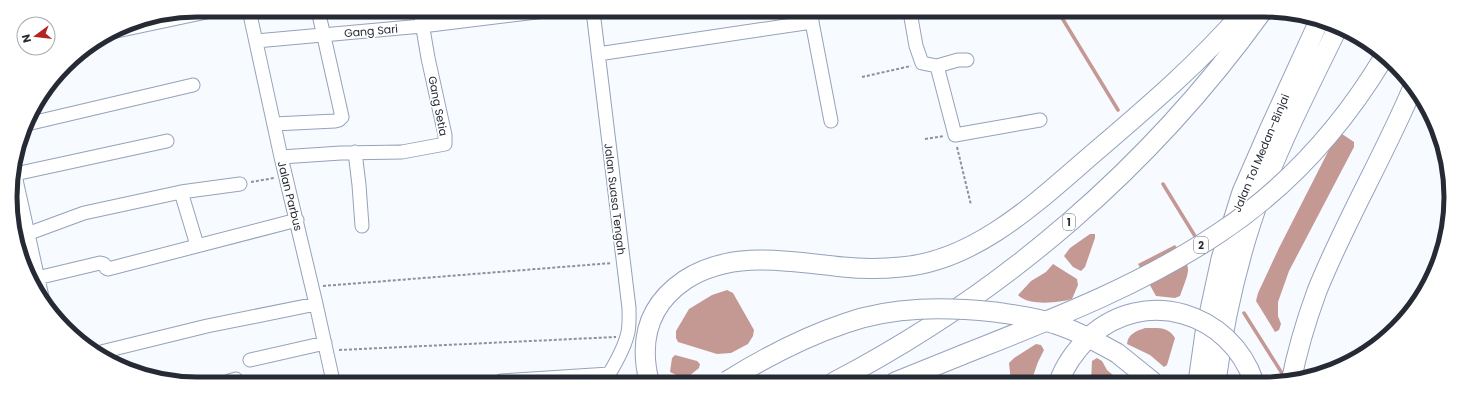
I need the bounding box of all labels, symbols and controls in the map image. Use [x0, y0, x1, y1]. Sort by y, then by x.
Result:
north arrow [16, 16, 56, 56]
street label: Gang Sari [343, 21, 399, 41]
text: N [18, 33, 35, 45]
street label: Gang Setia [424, 75, 452, 137]
street label: Jalan Tol Medan–Binjai [1229, 91, 1293, 215]
street label: Jalan Suasa Tengah [600, 142, 630, 256]
street label: Jalan Parbus [274, 159, 306, 233]
road number: 1 [1063, 214, 1075, 230]
road number: 2 [1194, 237, 1208, 253]

